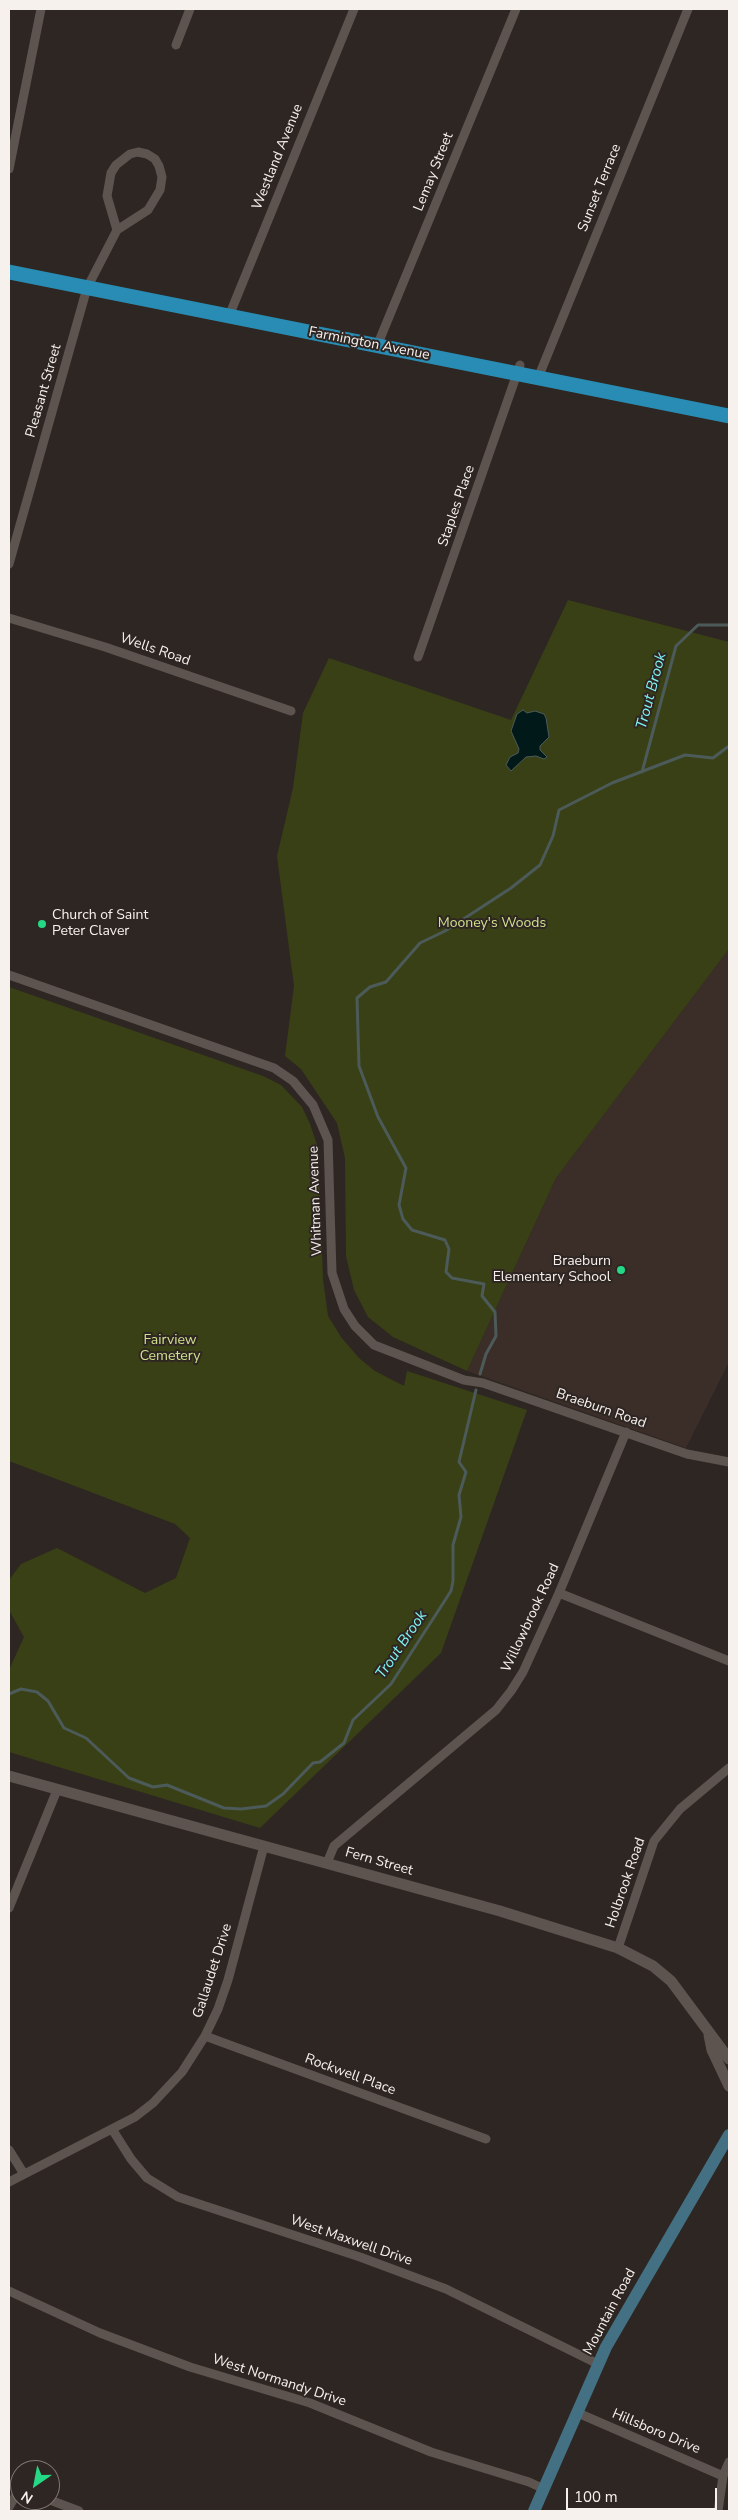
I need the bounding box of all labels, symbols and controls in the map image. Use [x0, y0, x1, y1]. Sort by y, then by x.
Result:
street label: Westland Avenue [249, 102, 307, 212]
street label: Lemay Street [411, 130, 457, 214]
street label: Sunset Terrace [575, 142, 625, 234]
street label: Farmington Avenue [307, 324, 431, 364]
street label: Pleasant Street [23, 342, 65, 440]
street label: Staples Place [435, 463, 479, 549]
street label: Wells Road [118, 630, 192, 670]
water label: Trout Brook [633, 651, 671, 731]
place label: Church of Saint Peter Claver [52, 908, 148, 940]
park label: Mooney's Woods [438, 916, 546, 932]
marker: Church of Saint Peter Claver [36, 918, 48, 930]
street label: Whitman Avenue [306, 1146, 326, 1256]
place label: Braeburn Elementary School [493, 1254, 611, 1286]
marker: Braeburn Elementary School [615, 1264, 627, 1276]
park label: Fairview Cemetery [140, 1333, 200, 1365]
street label: Braeburn Road [554, 1386, 648, 1432]
street label: Willowbrook Road [498, 1561, 564, 1675]
water label: Trout Brook [373, 1607, 431, 1683]
street label: Holbrook Road [603, 1836, 649, 1930]
street label: Fern Street [343, 1844, 415, 1880]
street label: Gallaudet Drive [190, 1922, 236, 2020]
street label: Rockwell Place [302, 2051, 398, 2099]
street label: West Maxwell Drive [288, 2212, 414, 2270]
street label: Mountain Road [580, 2266, 640, 2358]
street label: West Normandy Drive [210, 2351, 348, 2411]
street label: Hillsboro Drive [609, 2406, 703, 2458]
north arrow [10, 2460, 60, 2510]
scale bar [568, 2478, 719, 2510]
text: N [18, 2486, 37, 2508]
text: 100 m [574, 2487, 618, 2507]

